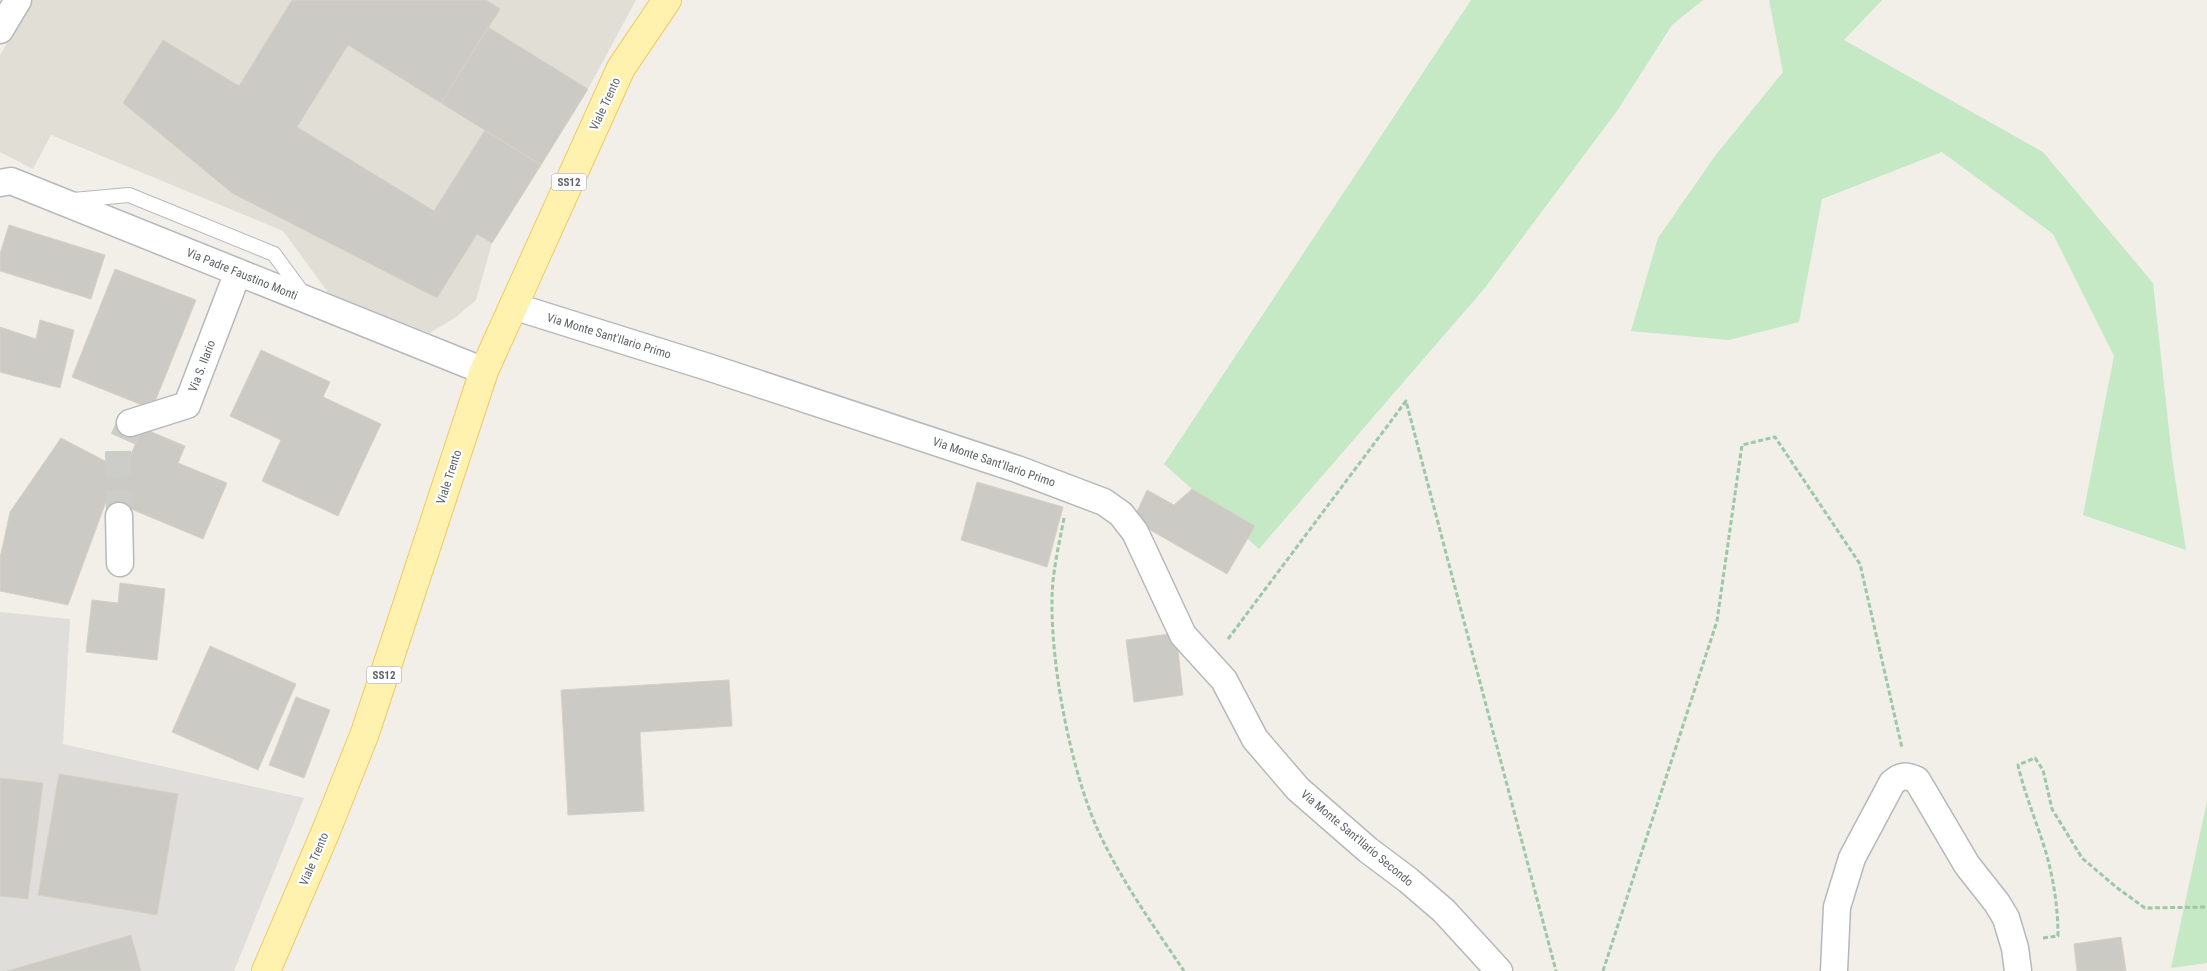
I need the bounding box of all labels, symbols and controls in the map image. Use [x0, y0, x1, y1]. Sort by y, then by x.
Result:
street label: Viale Trento [587, 75, 623, 133]
road number: SS12 [552, 173, 586, 190]
street label: Via Padre Faustino Monti [184, 245, 300, 303]
street label: Via Monte Sant'Ilario Primo [545, 310, 673, 362]
street label: Via S. Ilario [186, 338, 218, 394]
street label: Via Monte Sant'Ilario Primo [931, 434, 1057, 490]
street label: Viale Trento [434, 448, 464, 506]
road number: SS12 [366, 666, 402, 684]
street label: Via Monte Sant'Ilario Secondo [1298, 787, 1416, 889]
street label: Viale Trento [297, 830, 331, 888]

